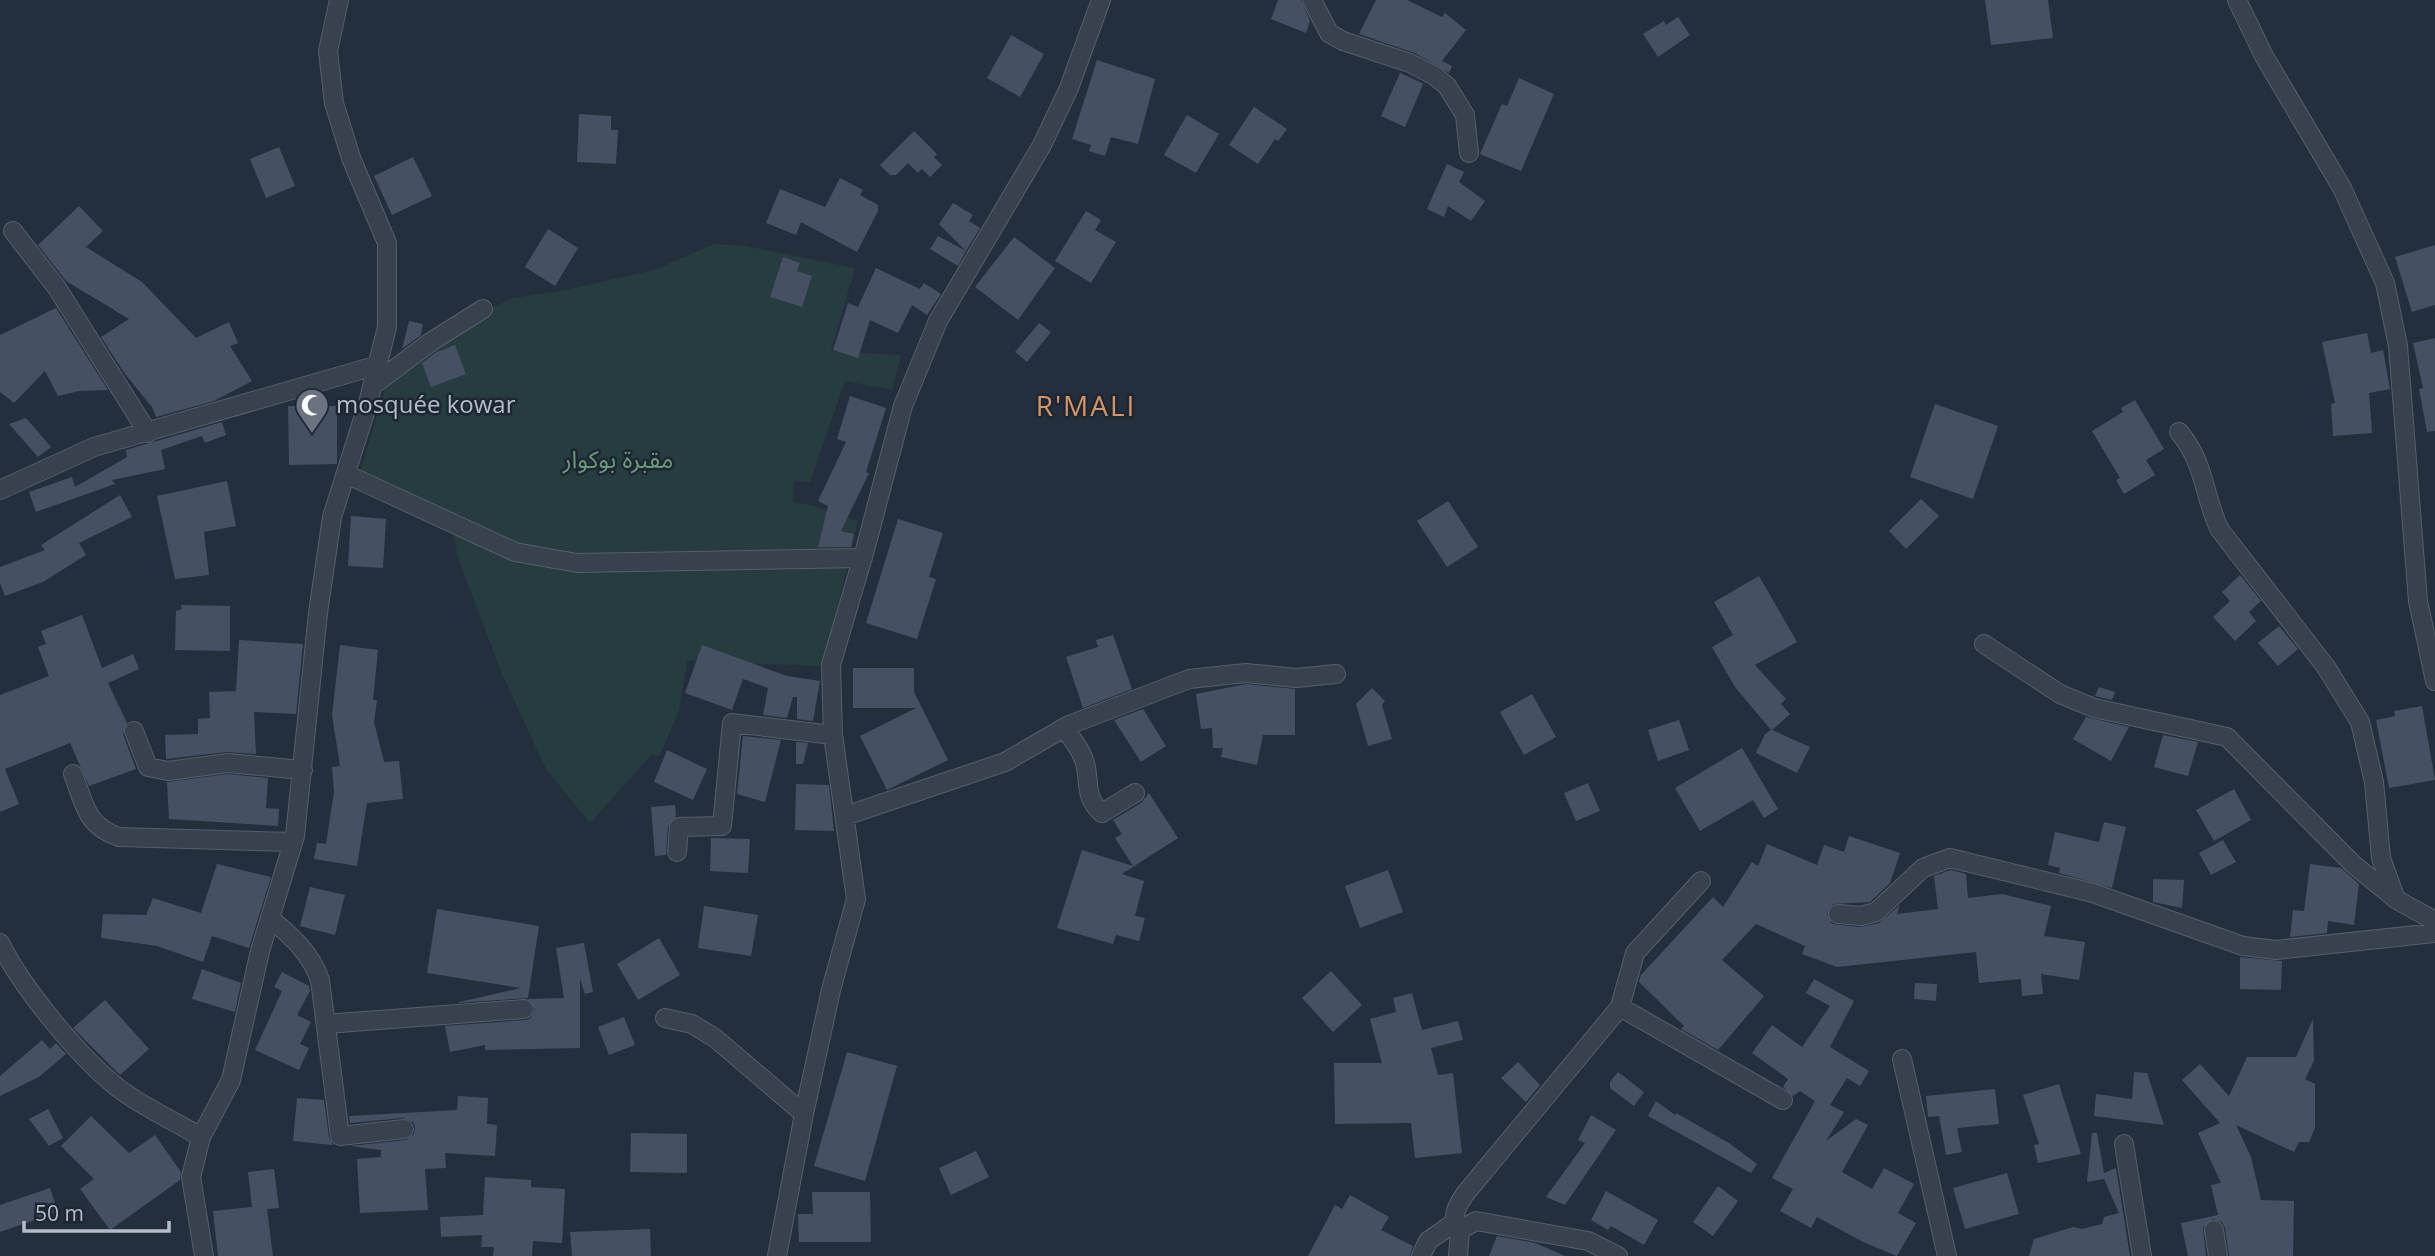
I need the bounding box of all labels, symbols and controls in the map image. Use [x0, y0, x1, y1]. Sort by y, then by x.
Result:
mosque icon: mosquée kowar [293, 386, 331, 435]
district label: R'MALI [1036, 386, 1136, 424]
place label: mosquée kowar [336, 387, 516, 420]
park label: مقبرة بوكوار [562, 442, 673, 475]
scale bar [24, 1190, 170, 1234]
text: 50 m [35, 1199, 84, 1227]

